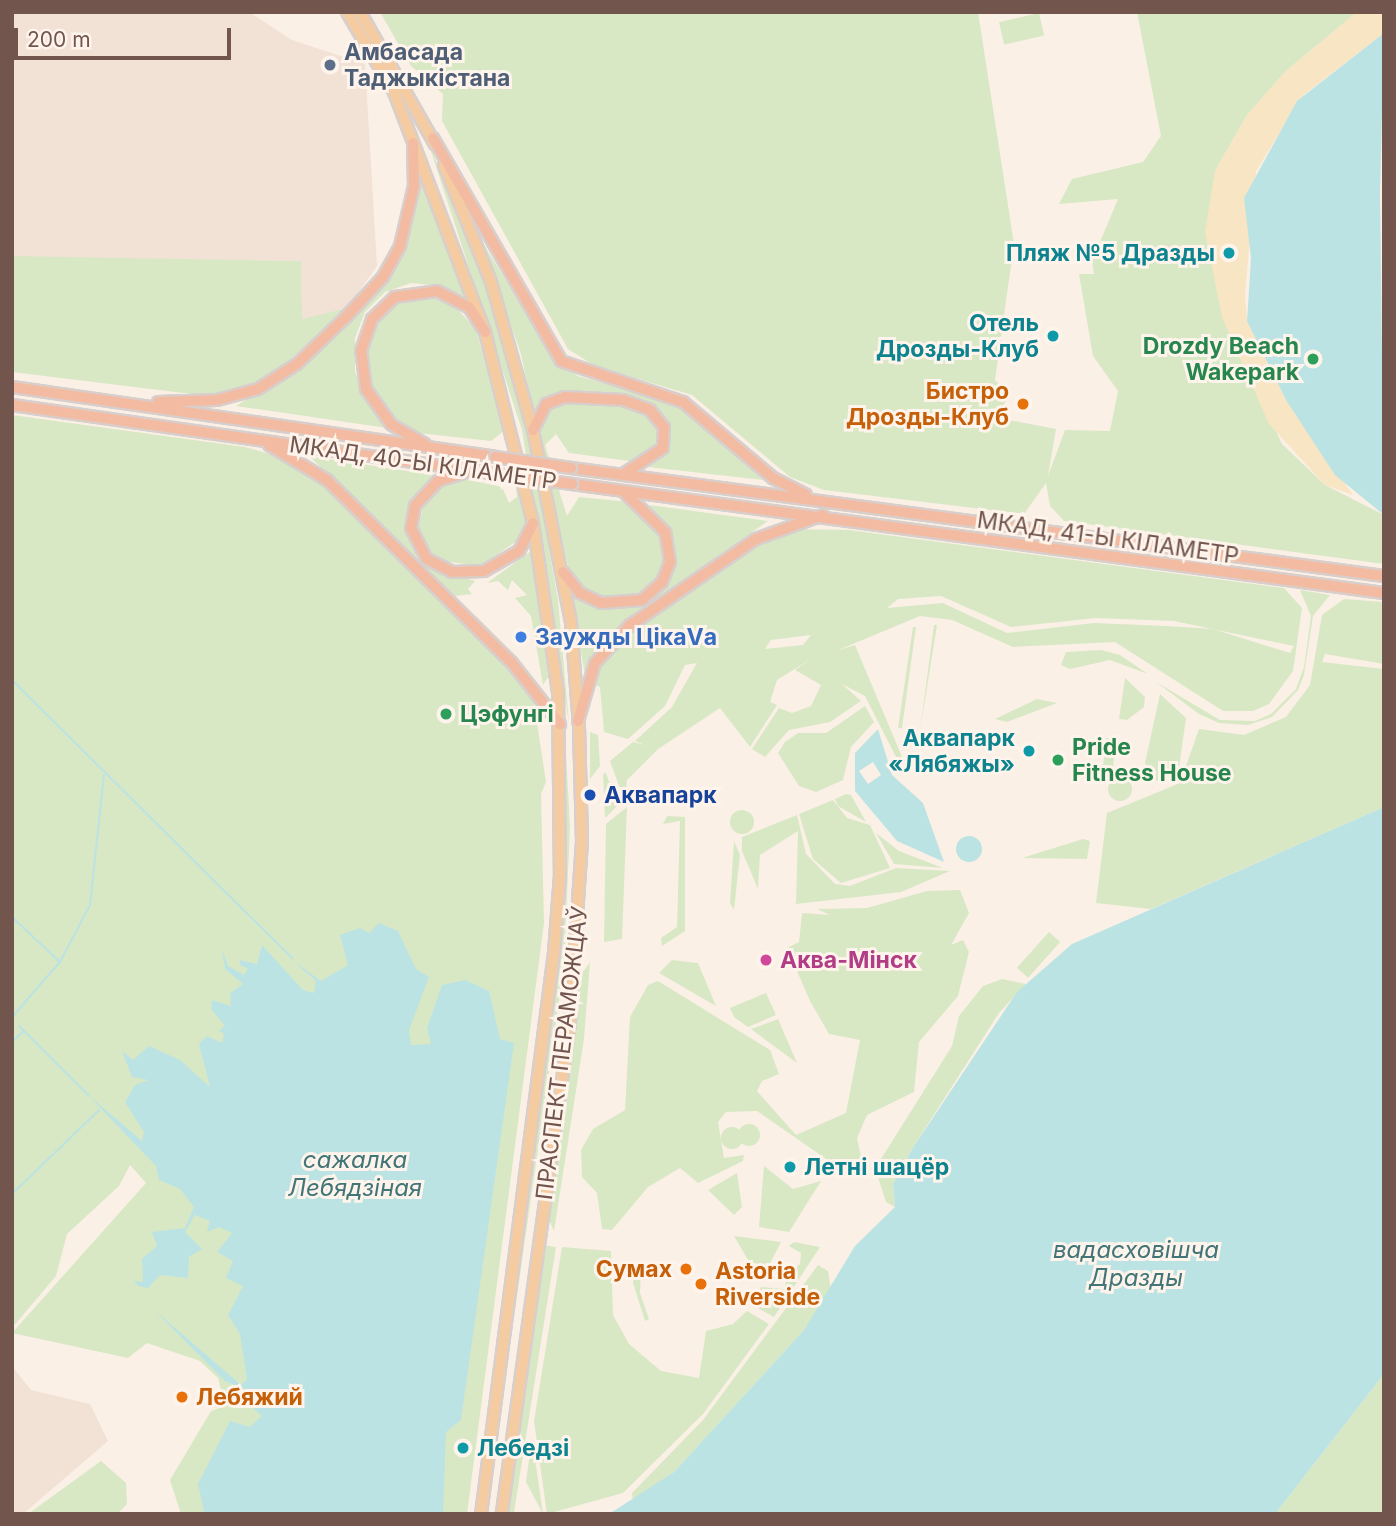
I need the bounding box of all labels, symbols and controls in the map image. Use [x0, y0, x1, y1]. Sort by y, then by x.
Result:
scale bar [18, 14, 234, 58]
text: 200 m [27, 27, 91, 52]
place label: Амбасада Таджыкістана [344, 38, 510, 92]
marker: Амбасада Таджыкістана [322, 57, 338, 73]
place label: Пляж №5 Дразды [1006, 239, 1215, 267]
marker: Пляж №5 Дразды [1221, 245, 1237, 261]
place label: Отель Дрозды-Клуб [876, 309, 1039, 363]
marker: Отель Дрозды-Клуб [1045, 328, 1061, 344]
place label: Drozdy Beach Wakepark [1143, 332, 1299, 386]
marker: Drozdy Beach Wakepark [1305, 351, 1321, 367]
place label: Бистро Дрозды-Клуб [846, 377, 1009, 431]
marker: Бистро Дрозды-Клуб [1015, 396, 1031, 412]
street label: МКАД, 40-Ы КІЛАМЕТР [288, 431, 558, 495]
street label: МКАД, 41-Ы КІЛАМЕТР [975, 506, 1241, 570]
place label: Заужды ЦікаVа [535, 623, 717, 651]
marker: Заужды ЦікаVа [513, 629, 529, 645]
place label: Цэфунгі [460, 700, 554, 728]
marker: Цэфунгі [438, 706, 454, 722]
place label: Аквапарк «Лябяжы» [888, 724, 1015, 778]
place label: Pride Fitness House [1072, 733, 1232, 787]
marker: Аквапарк «Лябяжы» [1021, 743, 1037, 759]
marker: Pride Fitness House [1050, 752, 1066, 768]
place label: Аквапарк [604, 781, 717, 809]
marker: Аквапарк [582, 787, 598, 803]
street label: ПРАСПЕКТ ПЕРАМОЖЦАЎ [530, 905, 594, 1201]
place label: Аква-Мінск [780, 946, 917, 974]
marker: Аква-Мінск [758, 952, 774, 968]
water label: сажалка Лебядзіная [288, 1146, 422, 1202]
place label: Летні шацёр [804, 1153, 949, 1181]
marker: Летні шацёр [782, 1159, 798, 1175]
water label: вадасховішча Дразды [1053, 1236, 1219, 1292]
place label: Сумах [596, 1255, 672, 1283]
place label: Astoria Riverside [715, 1257, 820, 1311]
marker: Сумах [678, 1261, 694, 1277]
marker: Astoria Riverside [693, 1276, 709, 1292]
place label: Лебяжий [196, 1383, 303, 1411]
marker: Лебяжий [174, 1389, 190, 1405]
place label: Лебедзі [477, 1434, 569, 1462]
marker: Лебедзі [455, 1440, 471, 1456]

